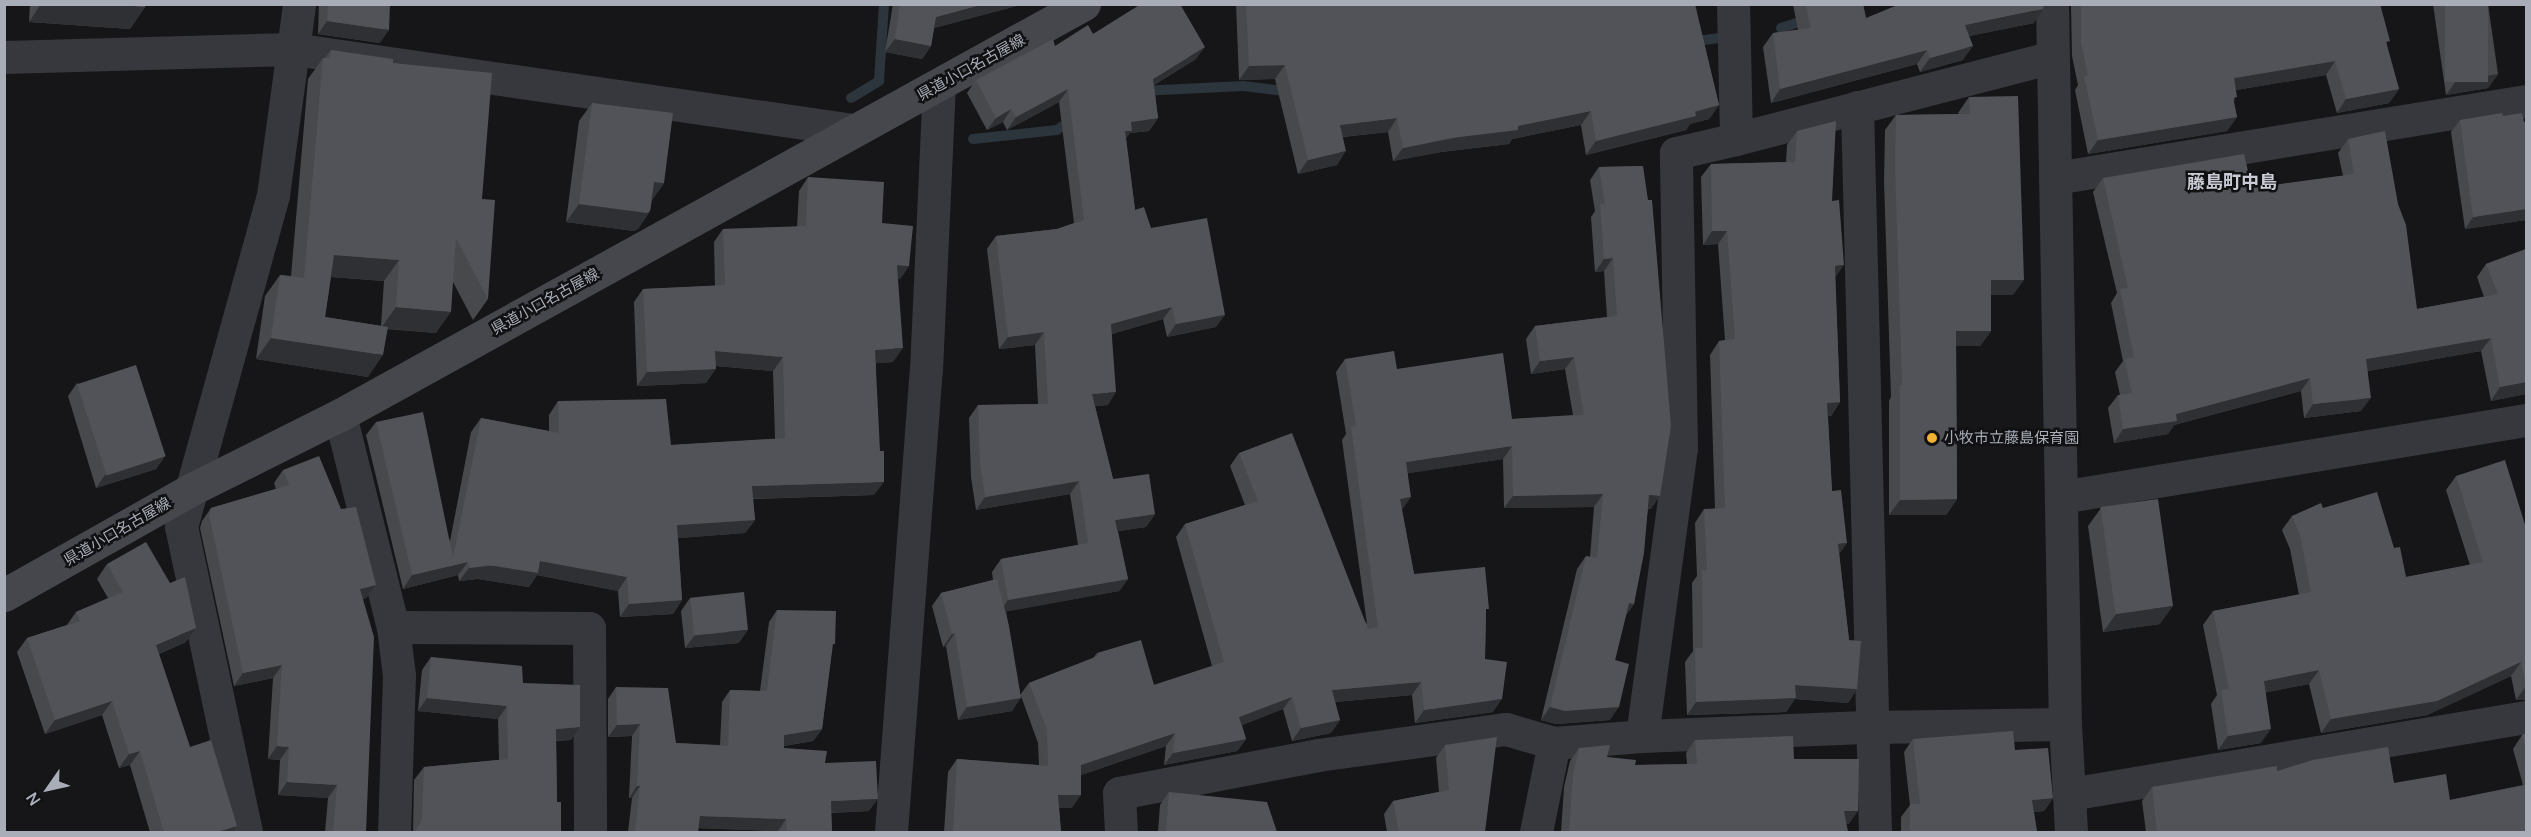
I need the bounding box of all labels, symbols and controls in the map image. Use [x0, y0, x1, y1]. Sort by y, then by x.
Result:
street label: 県道小口名古屋線 [914, 30, 1028, 104]
district label: 藤島町中島 [2187, 170, 2277, 192]
street label: 県道小口名古屋線 [488, 264, 602, 338]
place label: 小牧市立藤島保育園 [1944, 429, 2079, 447]
marker: 小牧市立藤島保育園 [1925, 431, 1939, 445]
street label: 県道小口名古屋線 [61, 493, 173, 569]
north arrow [18, 759, 78, 819]
text: N [21, 788, 45, 810]

